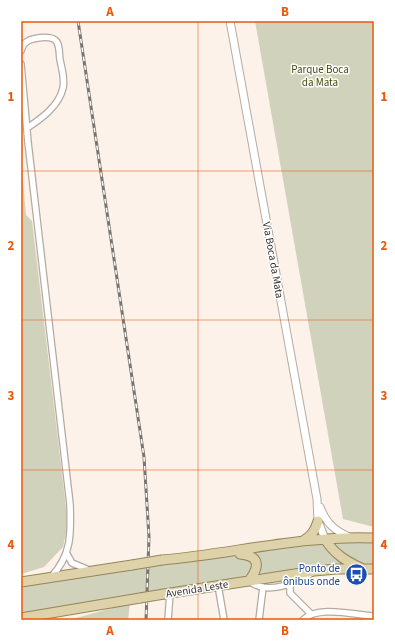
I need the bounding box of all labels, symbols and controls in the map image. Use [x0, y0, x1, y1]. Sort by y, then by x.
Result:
text: A [105, 3, 114, 21]
text: B [281, 3, 289, 21]
park label: Parque Boca da Mata [291, 62, 349, 90]
text: 1 [8, 88, 15, 106]
text: 1 [381, 88, 388, 106]
street label: Via Boca da Mata [259, 221, 287, 299]
text: 2 [8, 237, 15, 255]
text: 2 [381, 237, 388, 255]
text: 3 [8, 387, 15, 405]
text: 3 [381, 387, 388, 405]
text: 4 [8, 536, 15, 554]
text: 4 [381, 536, 388, 554]
place label: Ponto de ônibus onde [283, 561, 341, 589]
bus stop icon: Ponto de ônibus onde [343, 561, 369, 587]
street label: Avenida Leste [165, 577, 230, 601]
text: A [105, 622, 114, 640]
text: B [281, 622, 289, 640]

